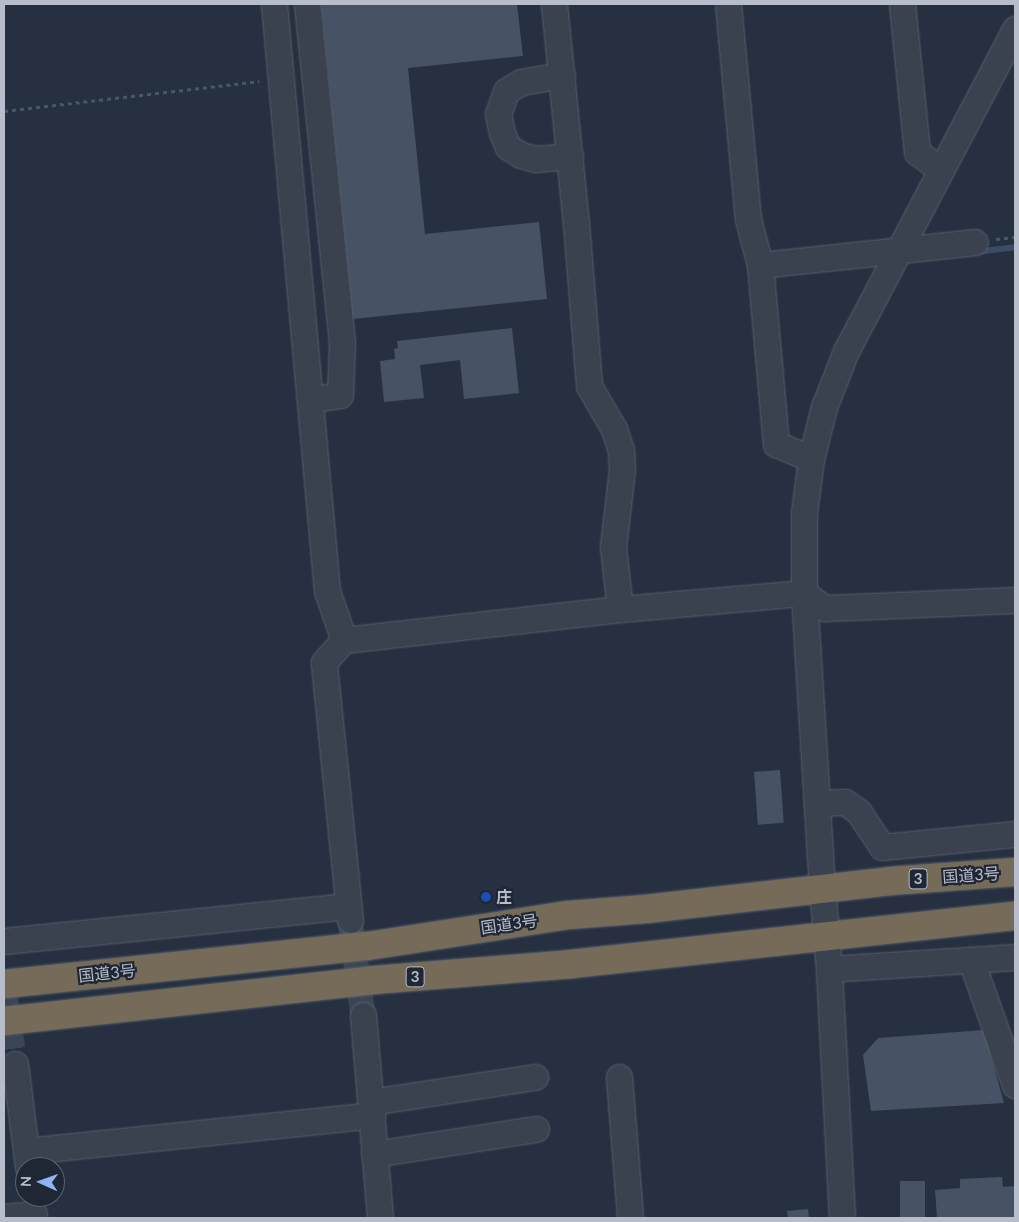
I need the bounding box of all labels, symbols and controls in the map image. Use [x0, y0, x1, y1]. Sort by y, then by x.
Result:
street label: 国道3号 [942, 863, 1000, 887]
road number: 3 [908, 866, 928, 892]
place label: 庄 [496, 887, 512, 907]
marker: 庄 [480, 891, 492, 903]
street label: 国道3号 [479, 911, 539, 937]
street label: 国道3号 [78, 960, 136, 986]
road number: 3 [405, 964, 425, 990]
north arrow [15, 1157, 65, 1207]
text: N [17, 1176, 34, 1187]

